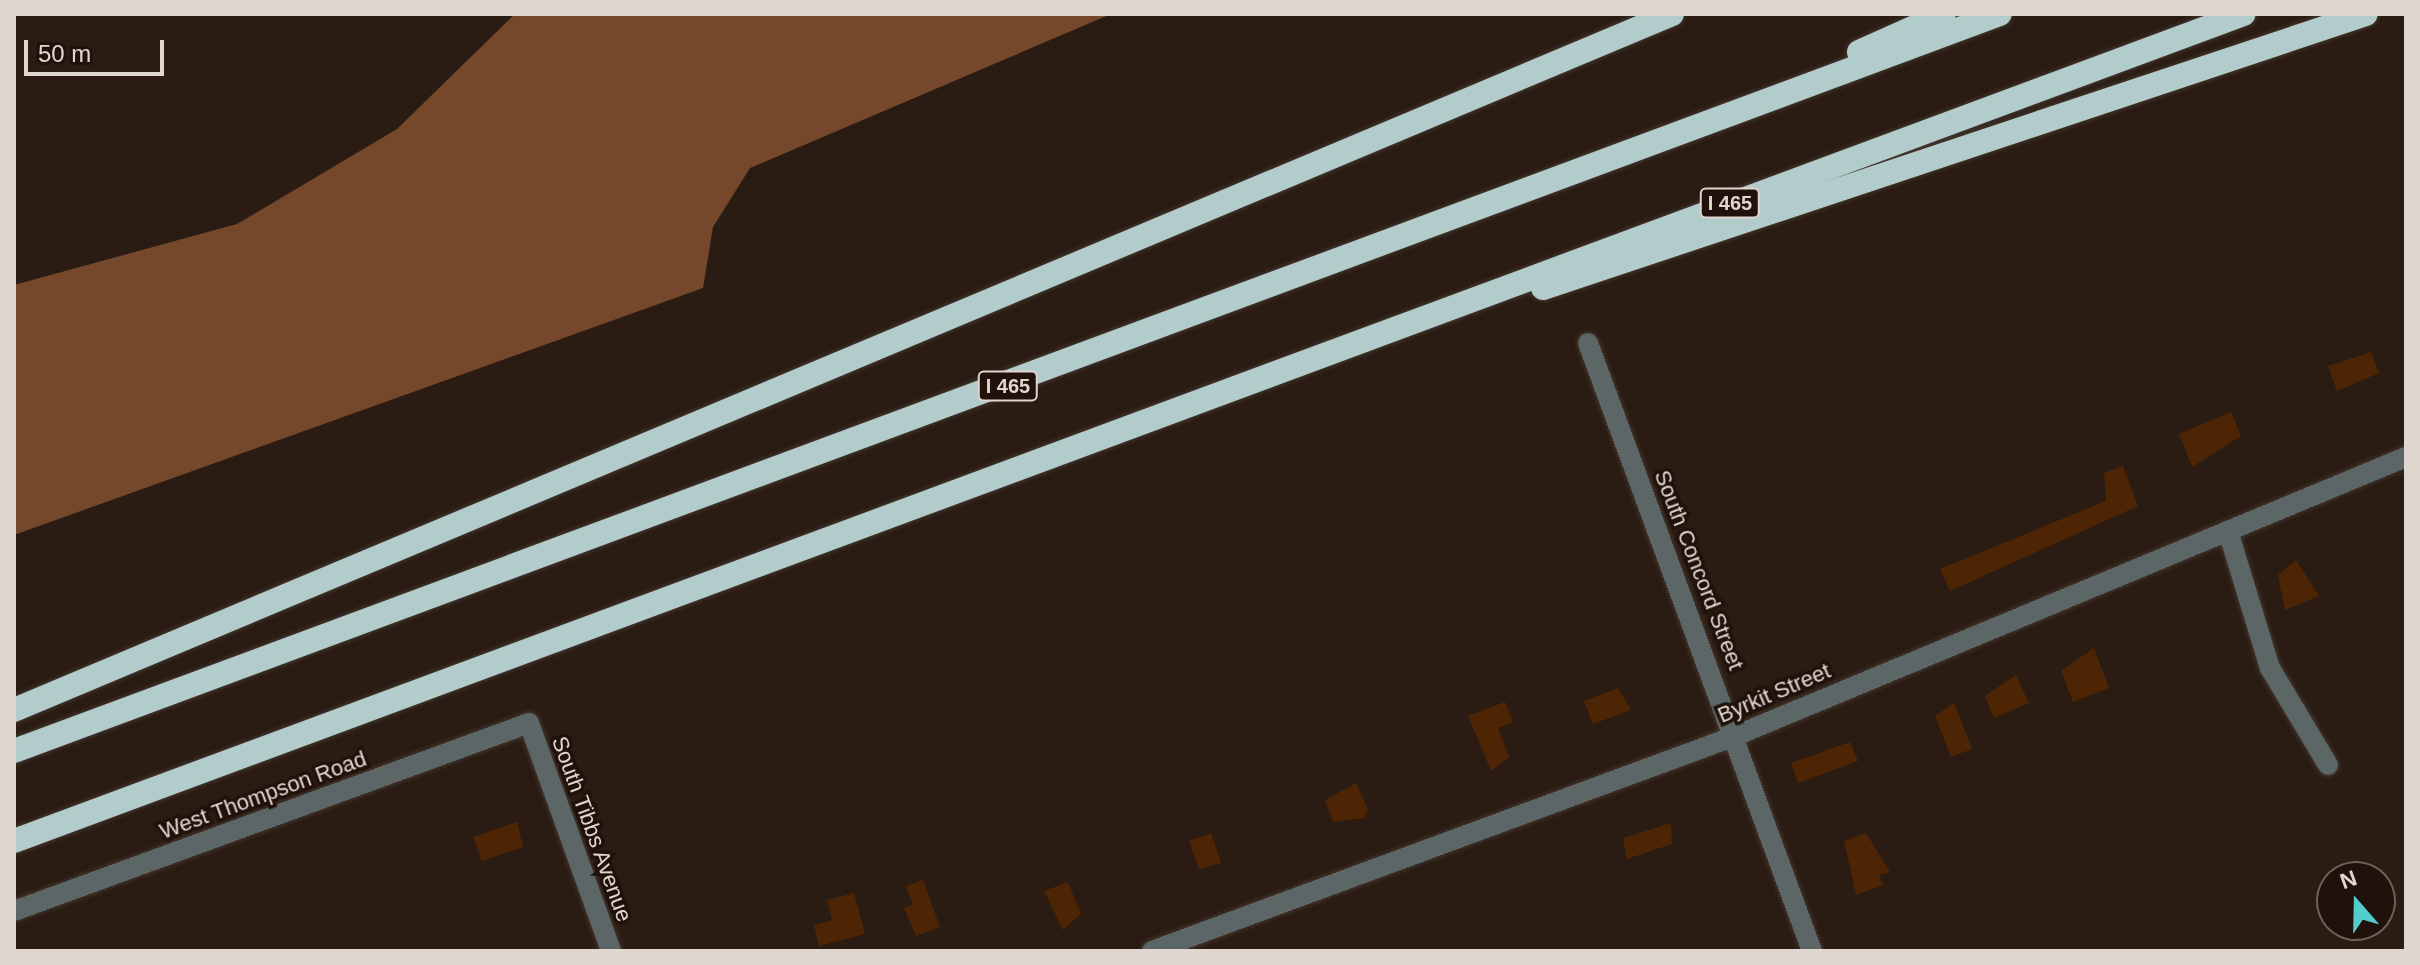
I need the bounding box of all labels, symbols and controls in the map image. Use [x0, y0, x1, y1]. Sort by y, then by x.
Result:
scale bar [28, 24, 168, 74]
text: 50 m [38, 40, 91, 67]
road number: I 465 [1698, 187, 1762, 219]
road number: I 465 [976, 370, 1040, 402]
street label: South Concord Street [1649, 467, 1749, 673]
street label: Byrkit Street [1714, 657, 1834, 729]
street label: South Tibbs Avenue [546, 732, 638, 926]
street label: West Thompson Road [156, 745, 370, 845]
north arrow [2316, 861, 2396, 941]
text: N [2337, 865, 2360, 894]

